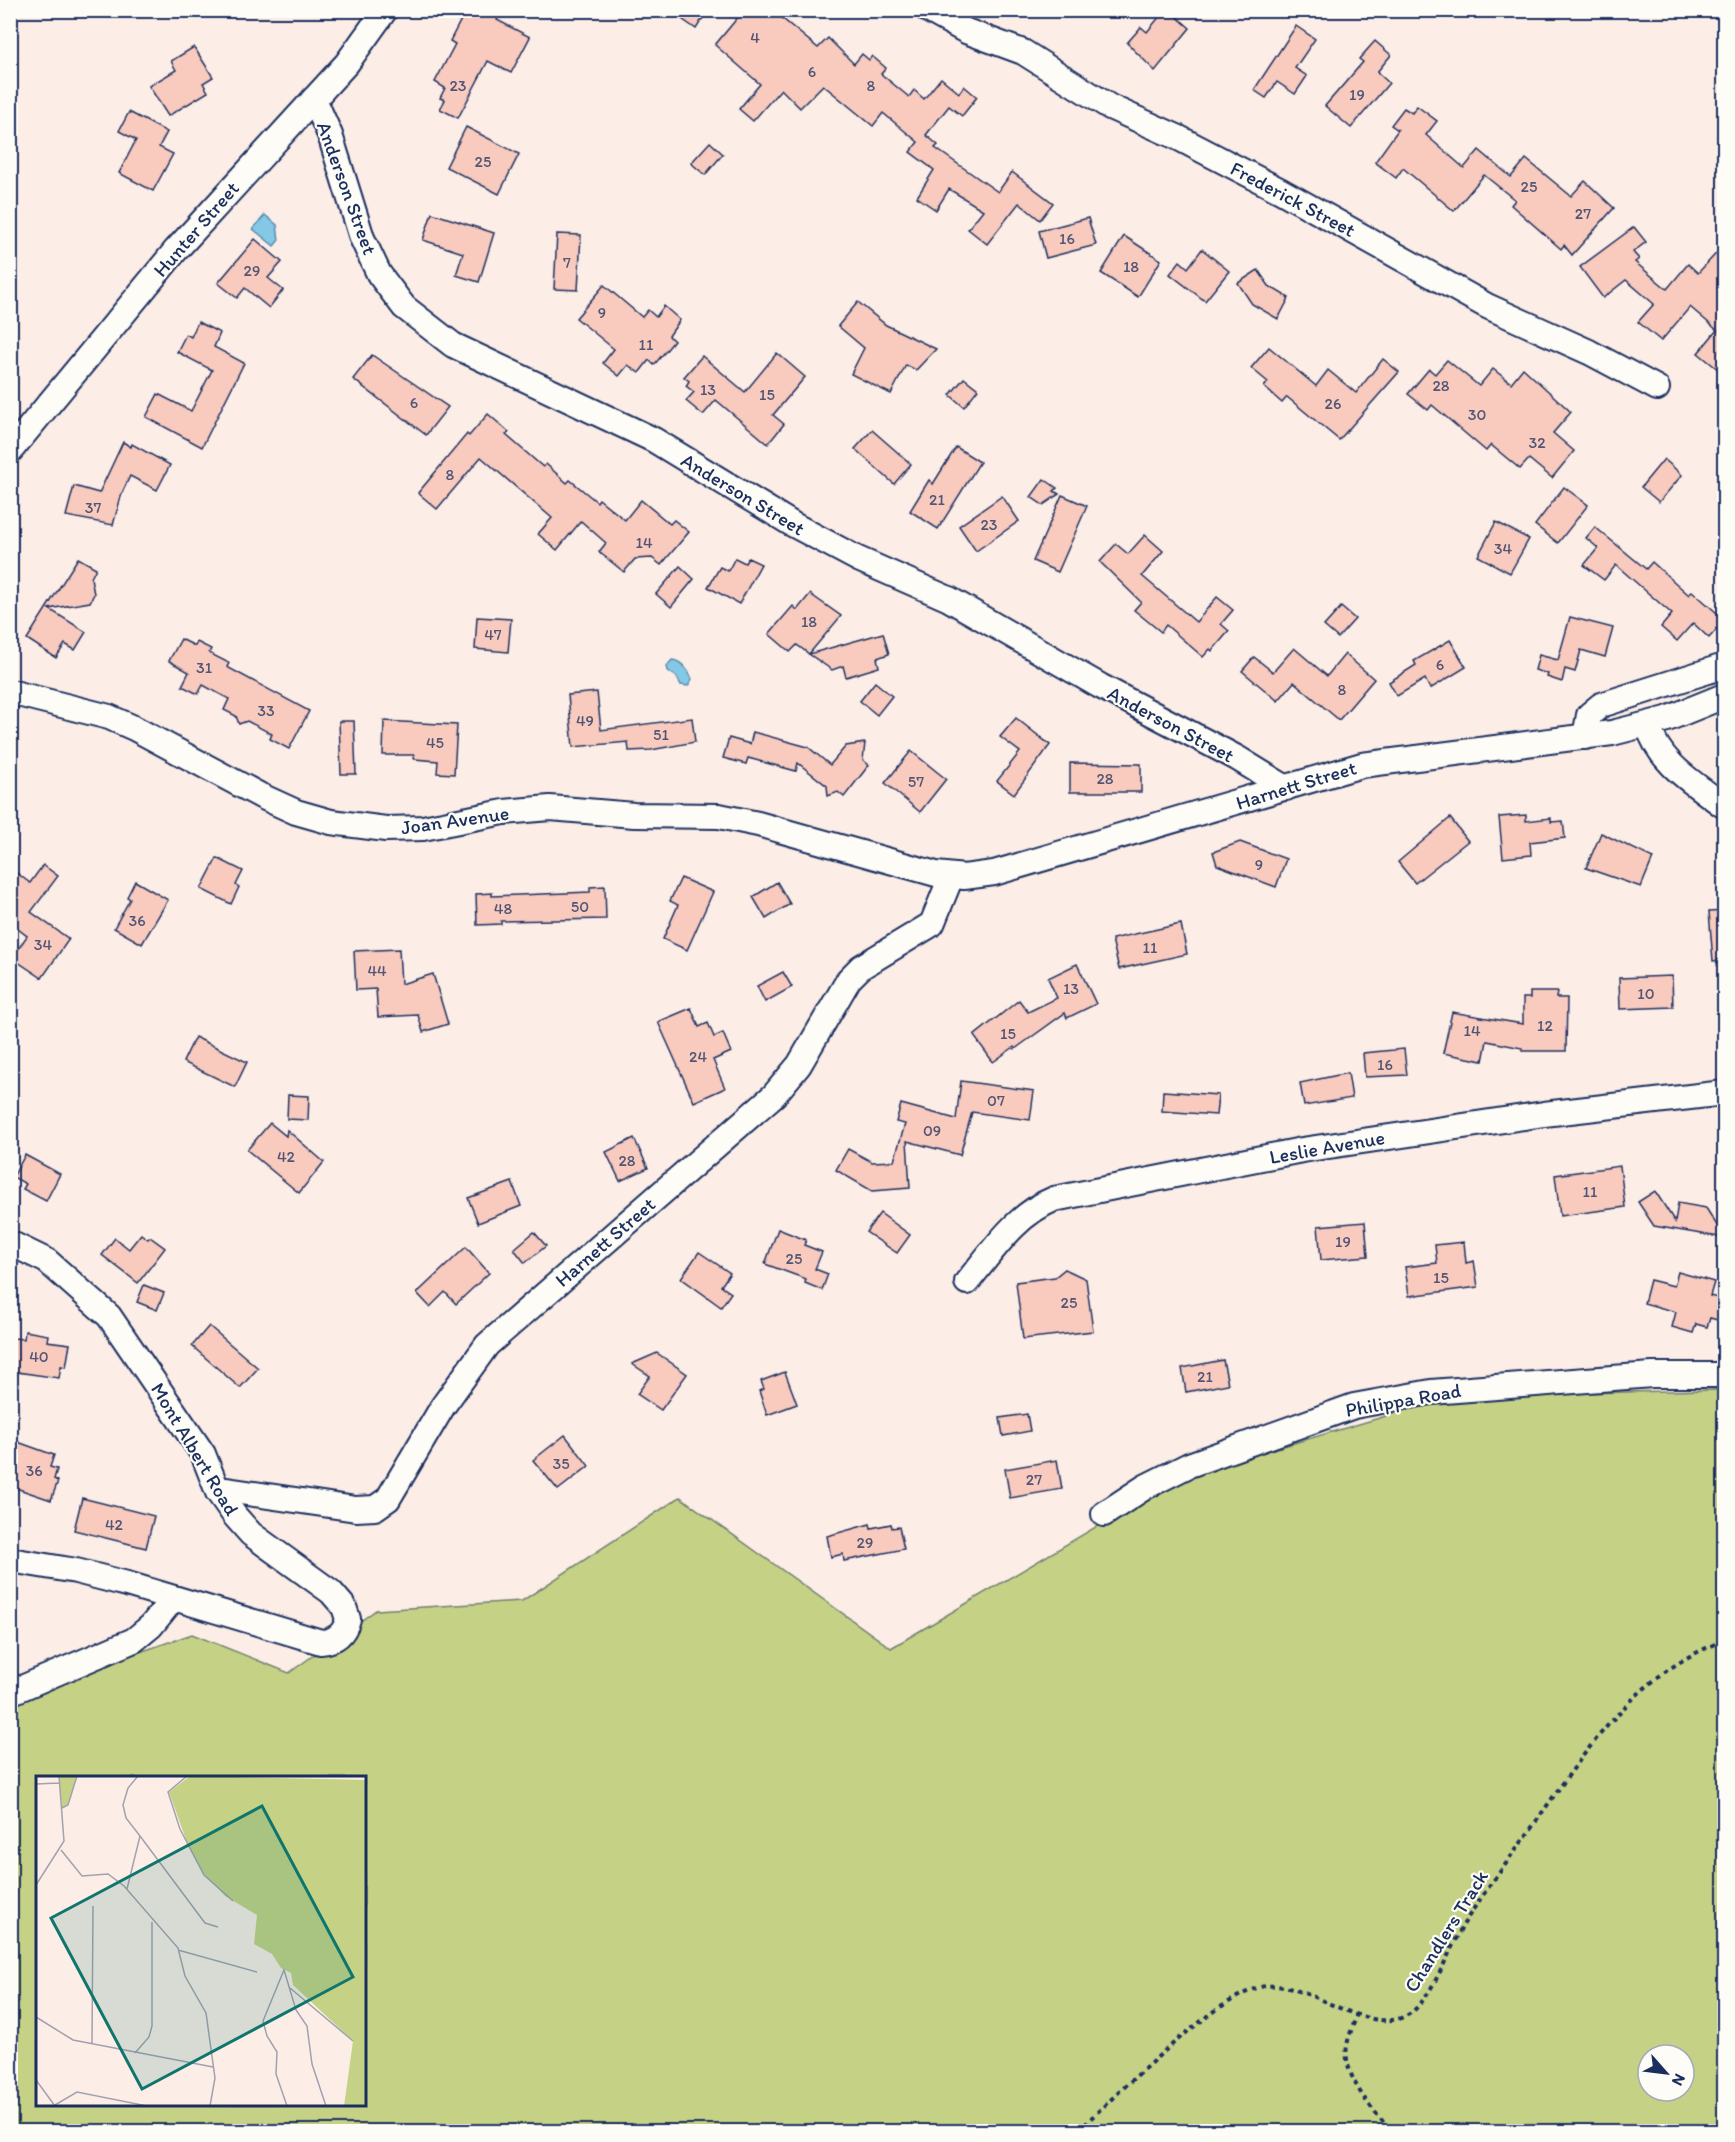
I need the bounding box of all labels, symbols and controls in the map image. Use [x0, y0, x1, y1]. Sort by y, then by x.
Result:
house number: 4 [750, 28, 760, 47]
house number: 6 [808, 62, 816, 81]
house number: 23 [449, 76, 467, 95]
house number: 8 [867, 76, 876, 95]
house number: 19 [1349, 85, 1365, 104]
street label: Anderson Street [312, 118, 382, 258]
house number: 25 [475, 152, 491, 171]
street label: Frederick Street [1226, 156, 1360, 242]
street label: Hunter Street [148, 176, 244, 282]
house number: 25 [1521, 177, 1537, 196]
house number: 27 [1575, 204, 1591, 223]
house number: 16 [1059, 229, 1075, 248]
house number: 7 [563, 253, 571, 272]
house number: 18 [1123, 257, 1139, 276]
house number: 29 [244, 261, 260, 280]
house number: 9 [598, 303, 606, 322]
house number: 11 [639, 335, 654, 354]
house number: 28 [1432, 376, 1450, 395]
house number: 13 [700, 380, 716, 399]
house number: 15 [759, 385, 775, 404]
house number: 6 [410, 393, 418, 412]
house number: 26 [1325, 394, 1341, 413]
house number: 30 [1468, 405, 1486, 424]
house number: 32 [1528, 433, 1546, 452]
street label: Anderson Street [677, 448, 810, 541]
house number: 8 [446, 465, 455, 484]
house number: 21 [929, 490, 945, 509]
house number: 37 [85, 498, 101, 517]
house number: 23 [980, 515, 998, 534]
house number: 14 [635, 533, 653, 552]
house number: 34 [1494, 539, 1513, 558]
house number: 18 [801, 612, 817, 631]
house number: 47 [484, 625, 502, 644]
house number: 6 [1436, 655, 1444, 674]
house number: 31 [196, 658, 213, 677]
house number: 8 [1338, 680, 1347, 699]
street label: Anderson Street [1104, 681, 1239, 768]
house number: 33 [257, 701, 275, 720]
house number: 49 [576, 711, 594, 730]
house number: 51 [653, 725, 669, 744]
house number: 45 [426, 733, 444, 752]
street label: Harnett Street [1233, 755, 1360, 815]
house number: 28 [1096, 769, 1114, 788]
house number: 57 [908, 772, 924, 791]
street label: Joan Avenue [399, 801, 511, 839]
house number: 9 [1255, 855, 1263, 874]
house number: 50 [571, 897, 589, 916]
house number: 48 [494, 899, 512, 918]
house number: 36 [128, 911, 146, 930]
house number: 34 [34, 935, 53, 954]
house number: 11 [1143, 938, 1158, 957]
house number: 44 [367, 961, 387, 980]
house number: 13 [1063, 979, 1079, 998]
house number: 10 [1637, 984, 1655, 1003]
house number: 12 [1537, 1016, 1554, 1035]
house number: 14 [1463, 1021, 1481, 1040]
house number: 15 [1000, 1024, 1016, 1043]
house number: 24 [689, 1047, 707, 1066]
house number: 16 [1377, 1055, 1393, 1074]
house number: 07 [987, 1091, 1005, 1110]
house number: 09 [923, 1121, 941, 1140]
street label: Leslie Avenue [1267, 1125, 1387, 1169]
house number: 42 [277, 1147, 296, 1166]
house number: 28 [618, 1151, 636, 1170]
house number: 11 [1583, 1182, 1598, 1201]
street label: Harnett Street [550, 1192, 660, 1292]
house number: 19 [1335, 1232, 1351, 1251]
house number: 25 [786, 1249, 802, 1268]
house number: 15 [1433, 1268, 1449, 1287]
house number: 25 [1061, 1293, 1077, 1312]
house number: 40 [29, 1347, 49, 1366]
house number: 21 [1197, 1367, 1213, 1386]
street label: Mont Albert Road [146, 1378, 244, 1520]
street label: Philippa Road [1343, 1378, 1463, 1422]
house number: 35 [552, 1454, 570, 1473]
house number: 36 [25, 1461, 43, 1480]
house number: 27 [1026, 1470, 1042, 1489]
house number: 42 [105, 1515, 124, 1534]
house number: 29 [857, 1533, 873, 1552]
inset map [36, 1776, 366, 2106]
street label: Chandlers Track [1399, 1865, 1493, 1996]
north arrow [1636, 2043, 1696, 2103]
text: N [1668, 2071, 1690, 2089]

